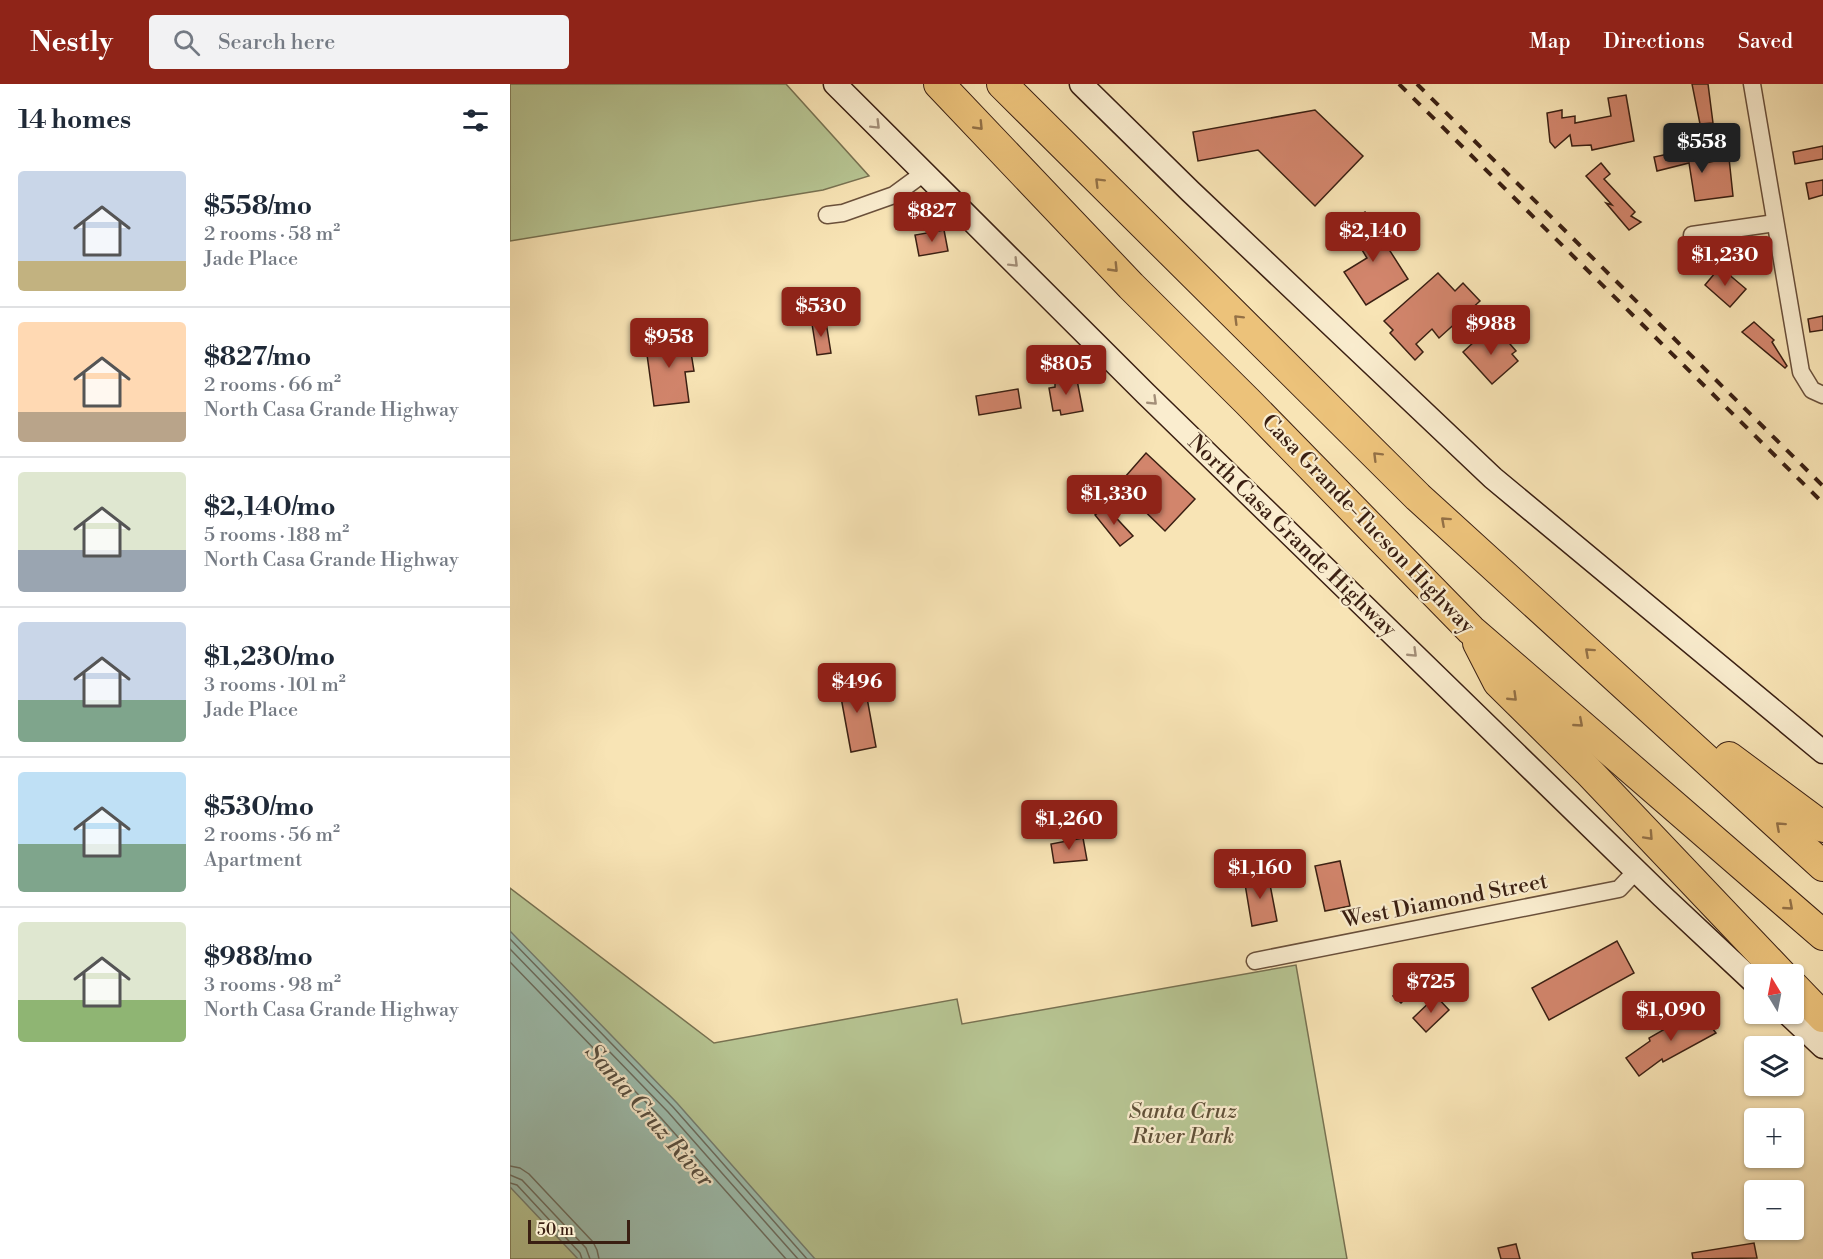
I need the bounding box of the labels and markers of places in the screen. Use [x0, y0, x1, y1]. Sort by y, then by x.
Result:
pin: $558 [1666, 123, 1738, 174]
pin: $827 [896, 192, 968, 243]
pin: $2,140 [1324, 212, 1422, 263]
pin: $1,230 [1676, 236, 1774, 287]
pin: $530 [785, 287, 857, 338]
pin: $988 [1455, 305, 1527, 356]
pin: $958 [633, 318, 705, 369]
pin: $805 [1030, 345, 1102, 396]
pin: $1,330 [1065, 475, 1163, 526]
pin: $496 [821, 663, 893, 714]
pin: $1,260 [1020, 800, 1118, 851]
pin: $1,160 [1211, 849, 1309, 900]
pin: $725 [1395, 963, 1467, 1014]
pin: $1,090 [1622, 991, 1720, 1042]

